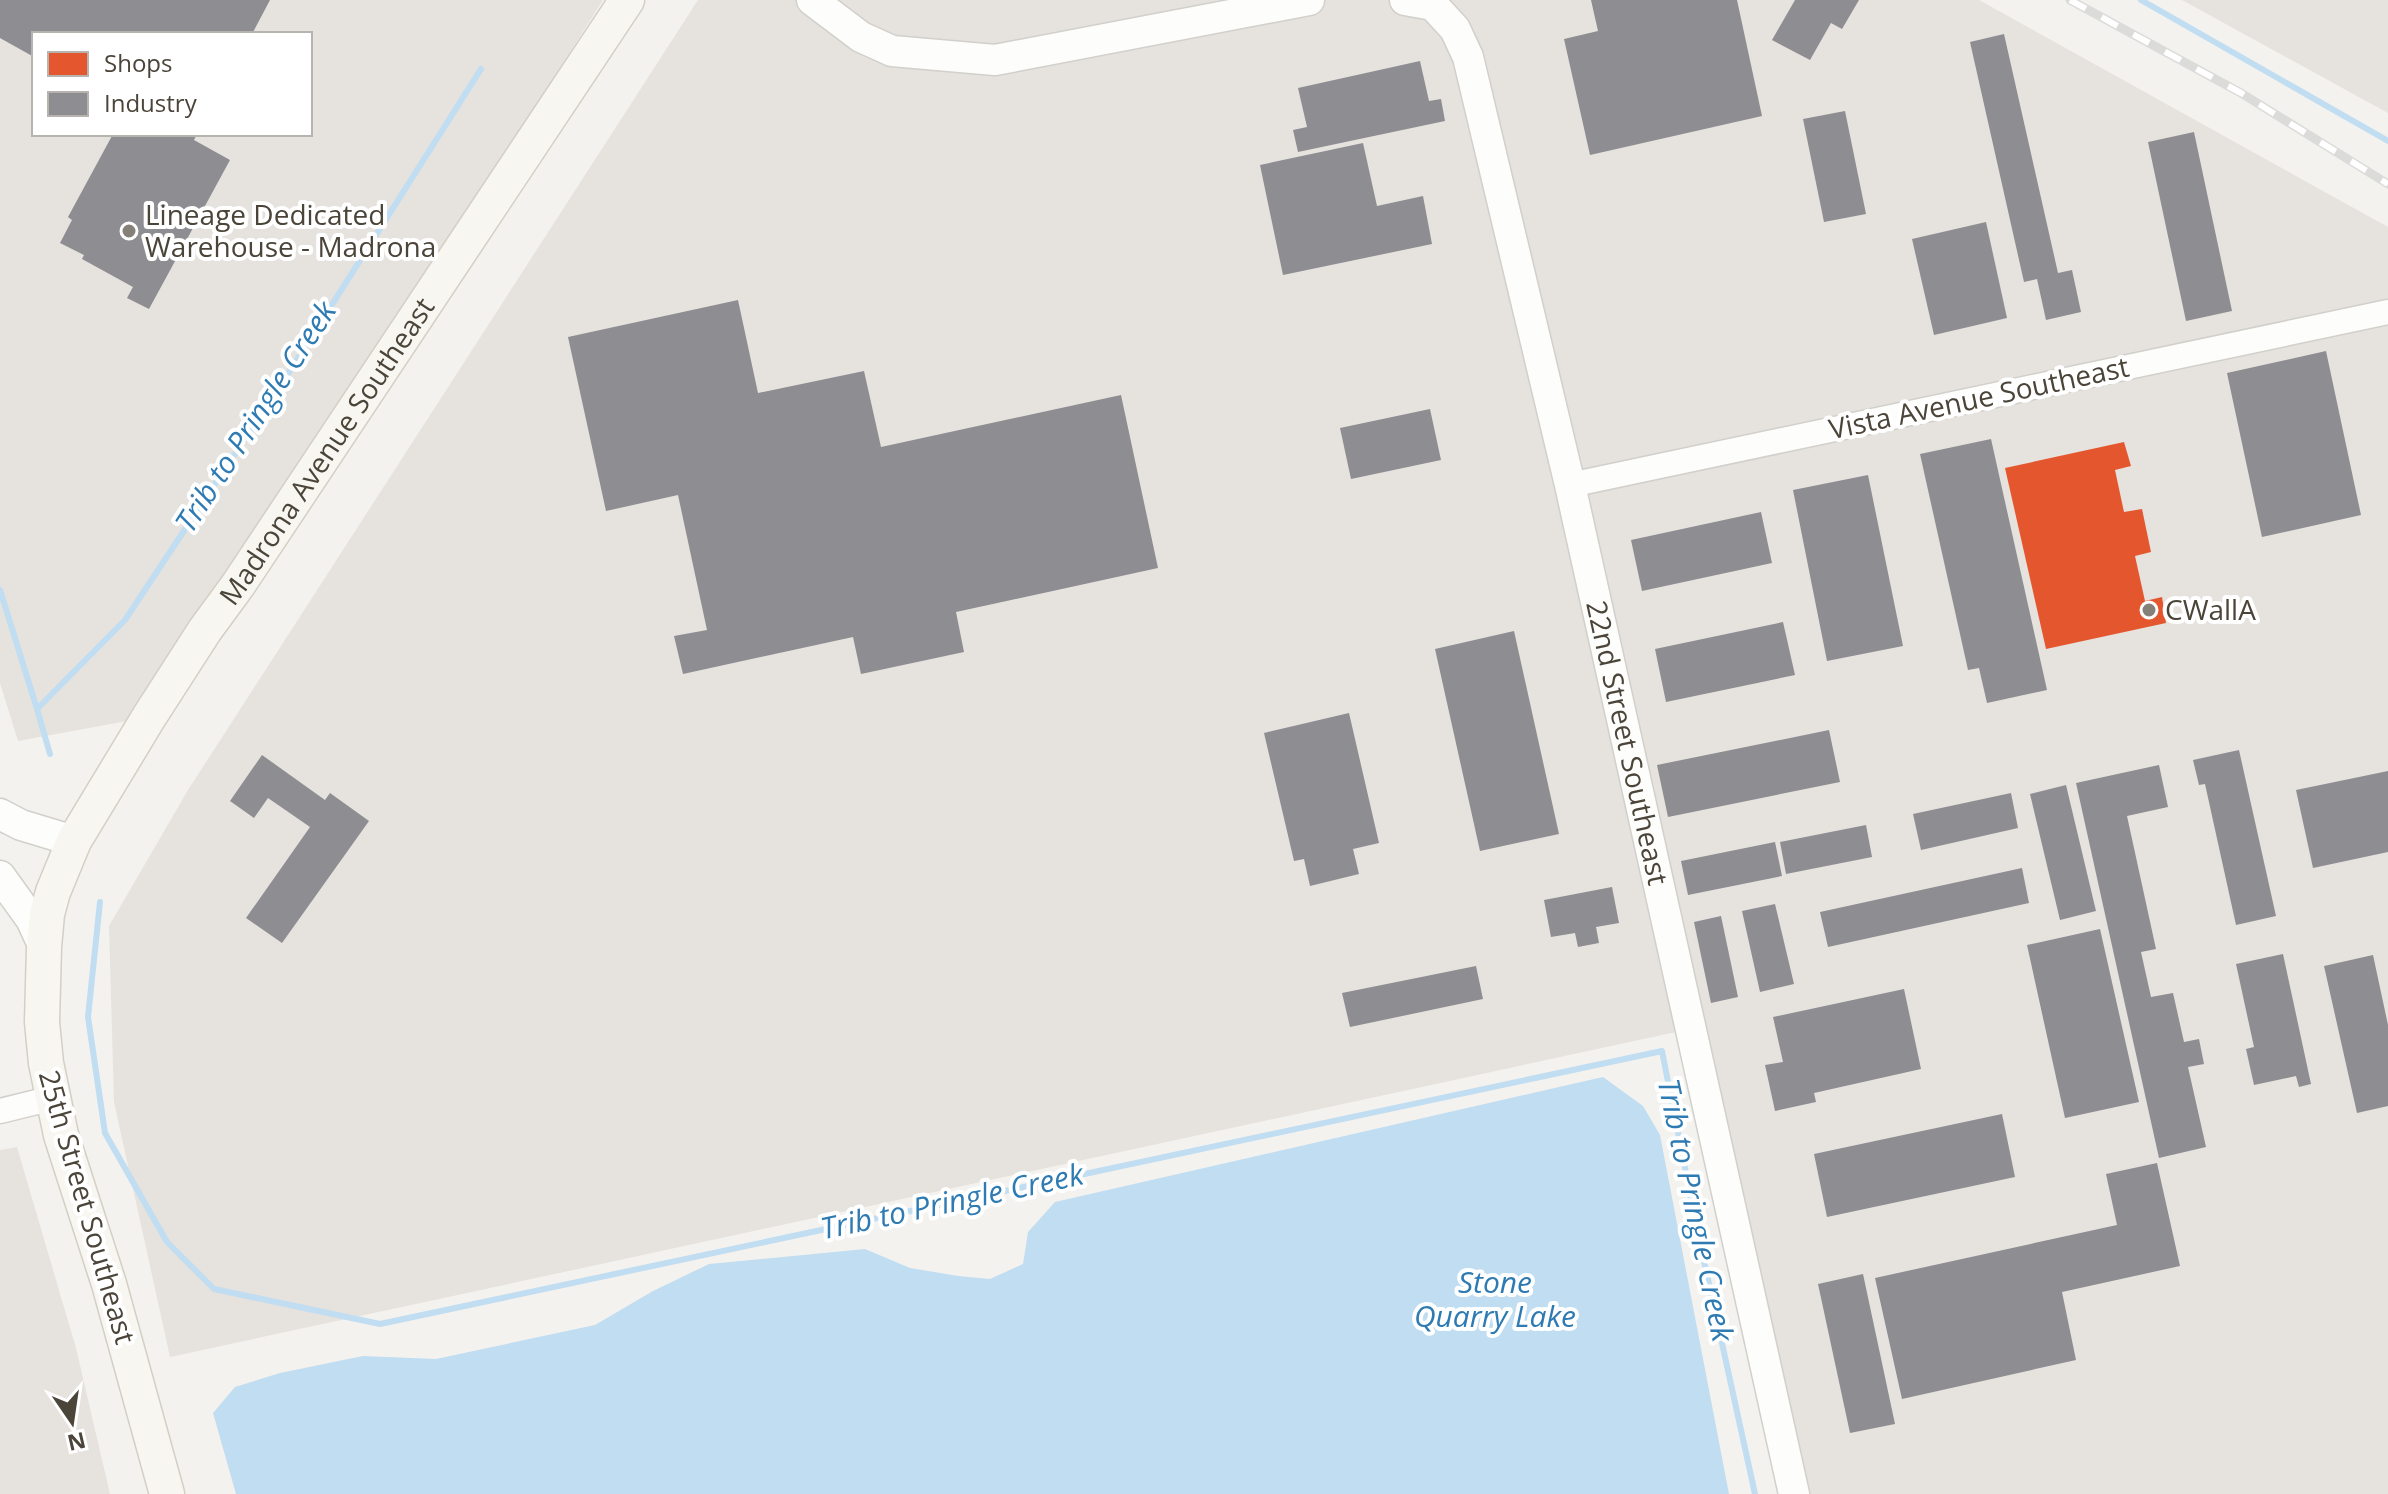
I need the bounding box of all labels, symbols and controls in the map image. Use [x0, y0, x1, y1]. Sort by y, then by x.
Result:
legend [32, 32, 312, 136]
text: Shops [104, 46, 172, 79]
text: Industry [104, 86, 198, 119]
place label: Lineage Dedicated Warehouse - Madrona [145, 195, 436, 265]
marker: Lineage Dedicated Warehouse - Madrona [120, 222, 138, 240]
street label: Madrona Avenue Southeast [210, 289, 442, 612]
water label: Trib to Pringle Creek [165, 292, 346, 540]
street label: Vista Avenue Southeast [1825, 347, 2132, 447]
place label: CWallA [2165, 590, 2256, 628]
street label: 22nd Street Southeast [1578, 597, 1678, 888]
marker: CWallA [2140, 601, 2158, 619]
street label: 25th Street Southeast [31, 1065, 145, 1348]
water label: Trib to Pringle Creek [1649, 1075, 1745, 1346]
water label: Trib to Pringle Creek [817, 1152, 1088, 1248]
water label: Stone Quarry Lake [1414, 1261, 1576, 1336]
north arrow [32, 1382, 112, 1462]
text: N [65, 1426, 89, 1459]

